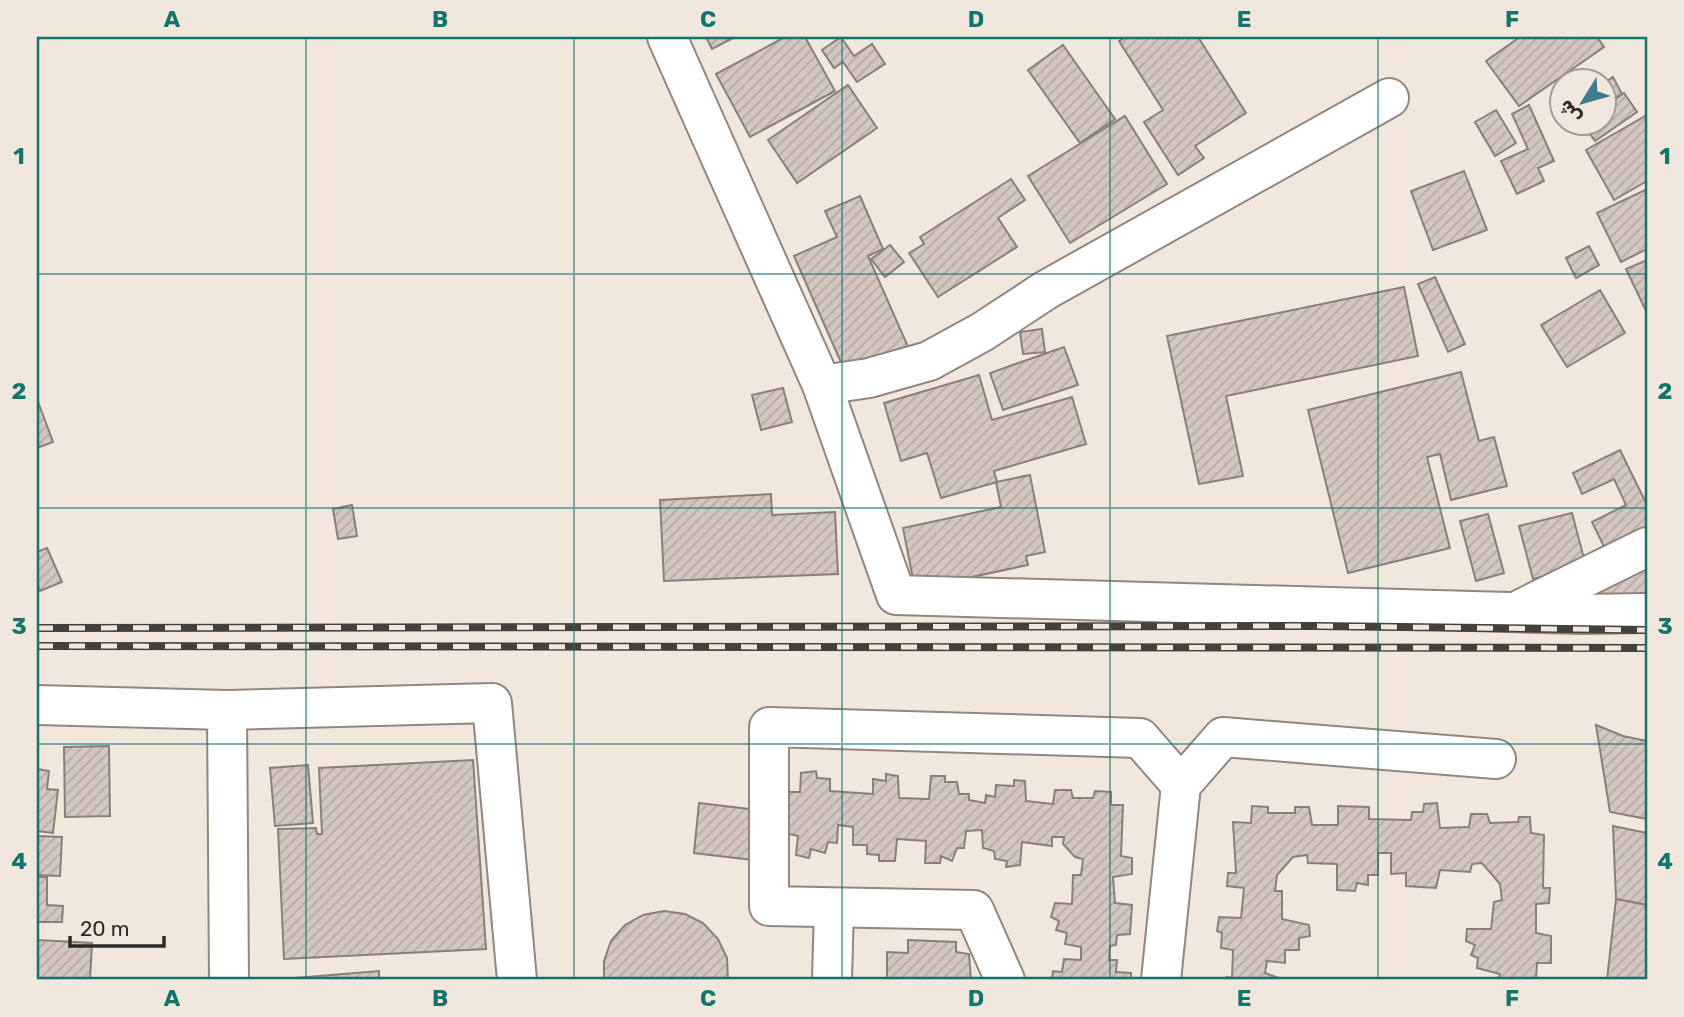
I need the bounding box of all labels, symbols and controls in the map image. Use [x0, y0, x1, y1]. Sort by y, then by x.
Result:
text: A [164, 5, 181, 33]
text: B [432, 5, 448, 33]
text: C [700, 5, 716, 33]
text: D [968, 5, 984, 33]
text: E [1237, 5, 1251, 33]
text: F [1505, 5, 1519, 33]
north arrow [1548, 66, 1618, 136]
text: ش [1553, 95, 1586, 128]
text: 1 [13, 142, 25, 170]
text: 1 [1659, 142, 1671, 170]
text: 2 [12, 377, 26, 405]
text: 2 [1658, 377, 1672, 405]
text: 3 [11, 612, 27, 640]
text: 3 [1657, 612, 1673, 640]
text: 4 [11, 847, 27, 875]
text: 4 [1657, 847, 1673, 875]
scale bar [70, 905, 164, 949]
text: 20 m [80, 916, 129, 941]
text: A [164, 984, 181, 1012]
text: B [432, 984, 448, 1012]
text: C [700, 984, 716, 1012]
text: D [968, 984, 984, 1012]
text: E [1237, 984, 1251, 1012]
text: F [1505, 984, 1519, 1012]

